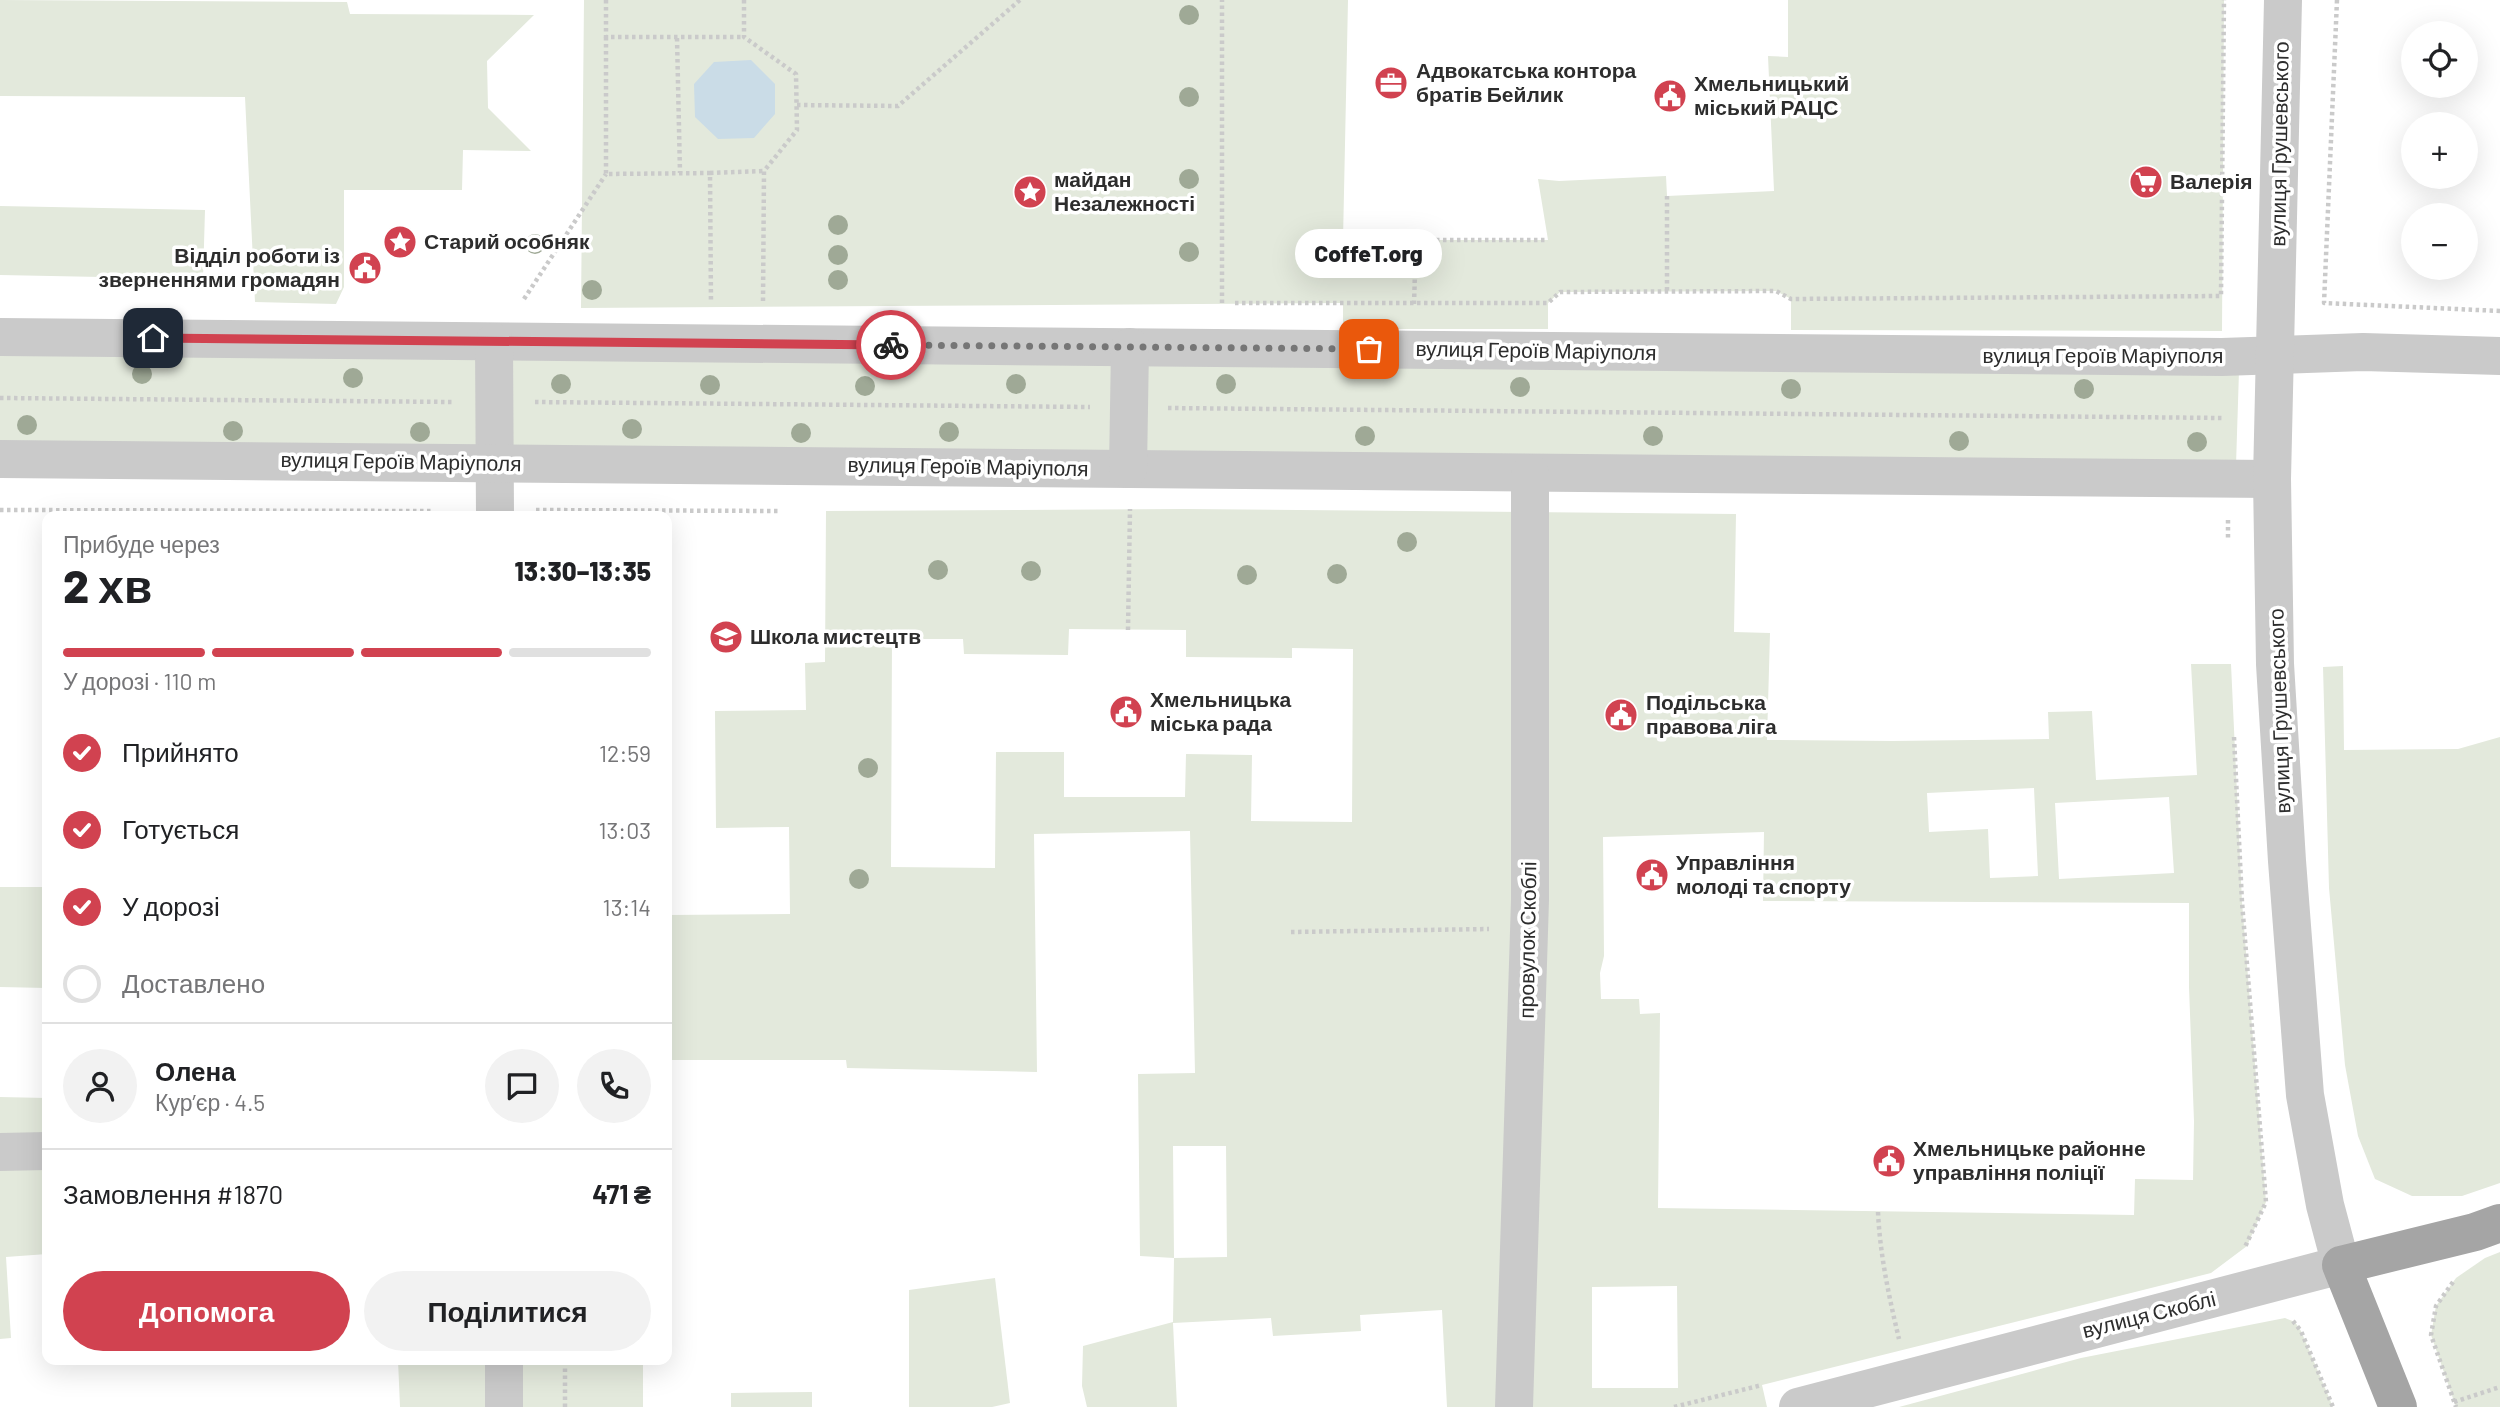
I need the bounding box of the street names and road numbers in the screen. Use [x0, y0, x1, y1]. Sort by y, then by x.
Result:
street label: вулиця Грушевського [2264, 41, 2293, 247]
street label: вулиця Героїв Маріуполя [1415, 335, 1657, 364]
street label: вулиця Героїв Маріуполя [1983, 342, 2223, 367]
street label: вулиця Героїв Маріуполя [280, 446, 522, 475]
street label: вулиця Героїв Маріуполя [847, 451, 1089, 480]
street label: вулиця Грушевського [2262, 608, 2295, 814]
street label: провулок Скоблі [1513, 861, 1540, 1019]
street label: вулиця Скоблі [2079, 1285, 2218, 1342]

